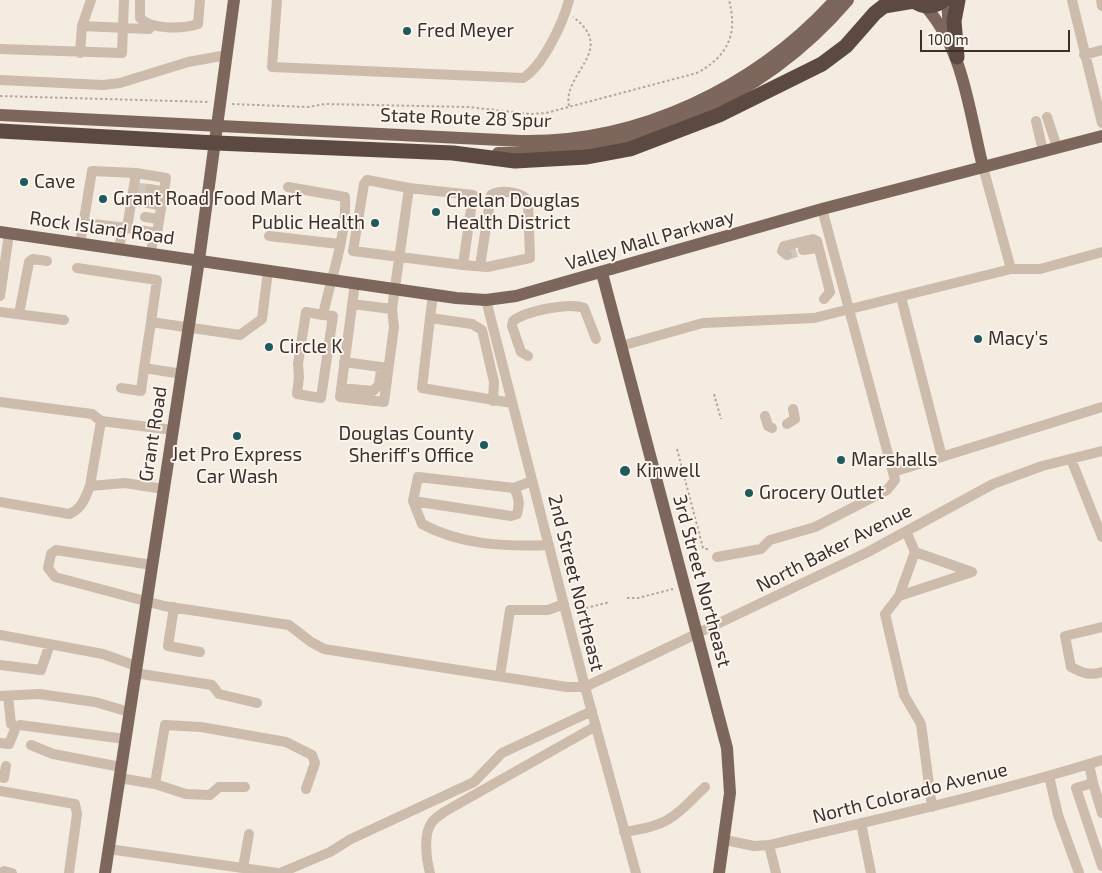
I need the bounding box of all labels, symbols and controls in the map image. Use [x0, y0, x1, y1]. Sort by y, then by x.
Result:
place label: Fred Meyer [417, 20, 514, 42]
scale bar [922, 20, 1072, 52]
marker: Fred Meyer [401, 25, 413, 37]
text: 100 m [928, 30, 969, 48]
street label: State Route 28 Spur [380, 104, 552, 132]
place label: Cave [34, 171, 75, 193]
marker: Cave [18, 176, 30, 188]
place label: Grant Road Food Mart [113, 188, 302, 210]
place label: Chelan Douglas Health District [446, 190, 580, 234]
marker: Grant Road Food Mart [97, 193, 109, 205]
street label: Valley Mall Parkway [563, 205, 737, 275]
marker: Chelan Douglas Health District [430, 206, 442, 218]
street label: Rock Island Road [28, 207, 176, 249]
place label: Public Health [251, 212, 365, 234]
marker: Public Health [369, 217, 381, 229]
place label: Macy's [988, 328, 1048, 350]
marker: Macy's [972, 333, 984, 345]
place label: Circle K [279, 336, 343, 358]
marker: Circle K [263, 341, 275, 353]
street label: Grant Road [134, 385, 172, 483]
place label: Douglas County Sheriff's Office [338, 423, 474, 467]
marker: Jet Pro Express Car Wash [231, 430, 243, 442]
marker: Douglas County Sheriff's Office [478, 439, 490, 451]
place label: Jet Pro Express Car Wash [172, 444, 302, 488]
place label: Marshalls [851, 449, 938, 471]
marker: Marshalls [835, 454, 847, 466]
place label: Kinwell [636, 460, 700, 482]
marker: Kinwell [618, 464, 632, 478]
place label: Grocery Outlet [759, 482, 884, 504]
marker: Grocery Outlet [743, 487, 755, 499]
street label: 2nd Street Northeast [543, 492, 609, 674]
street label: 3rd Street Northeast [668, 492, 736, 670]
street label: North Baker Avenue [752, 499, 916, 597]
street label: North Colorado Avenue [810, 758, 1010, 828]

